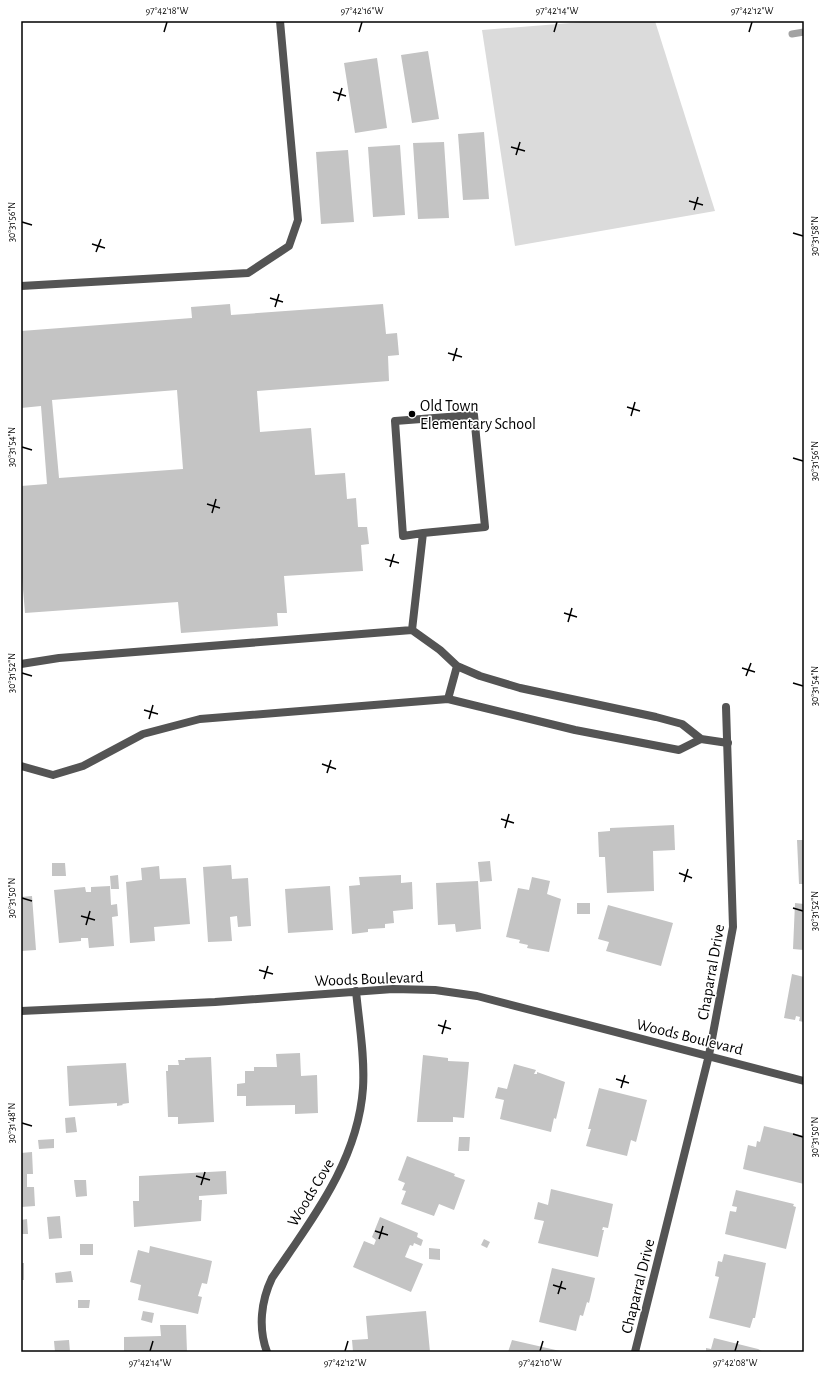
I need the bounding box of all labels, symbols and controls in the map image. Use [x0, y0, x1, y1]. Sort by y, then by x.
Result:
text: 97°42'18"W [146, 6, 189, 16]
text: 97°42'16"W [341, 6, 383, 16]
text: 97°42'14"W [536, 6, 579, 16]
text: 97°42'12"W [731, 6, 773, 16]
text: 30°31'56"N [7, 202, 17, 242]
text: 30°31'58"N [810, 216, 820, 256]
place label: Old Town Elementary School [420, 398, 536, 433]
marker: Old Town Elementary School [407, 409, 417, 419]
text: 30°31'54"N [7, 427, 17, 467]
text: 30°31'56"N [810, 441, 820, 481]
text: 30°31'52"N [7, 653, 17, 693]
text: 30°31'54"N [810, 666, 820, 706]
text: 30°31'50"N [7, 878, 17, 918]
text: 30°31'52"N [810, 891, 820, 931]
street label: Chaparral Drive [695, 923, 727, 1021]
street label: Woods Boulevard [314, 969, 424, 989]
street label: Woods Boulevard [635, 1016, 745, 1058]
text: 30°31'48"N [7, 1103, 17, 1143]
text: 30°31'50"N [810, 1117, 820, 1157]
street label: Woods Cove [285, 1156, 337, 1229]
street label: Chaparral Drive [618, 1237, 657, 1335]
text: 97°42'14"W [129, 1358, 172, 1368]
text: 97°42'12"W [324, 1358, 366, 1368]
text: 97°42'10"W [518, 1358, 562, 1368]
text: 97°42'08"W [713, 1358, 757, 1368]

